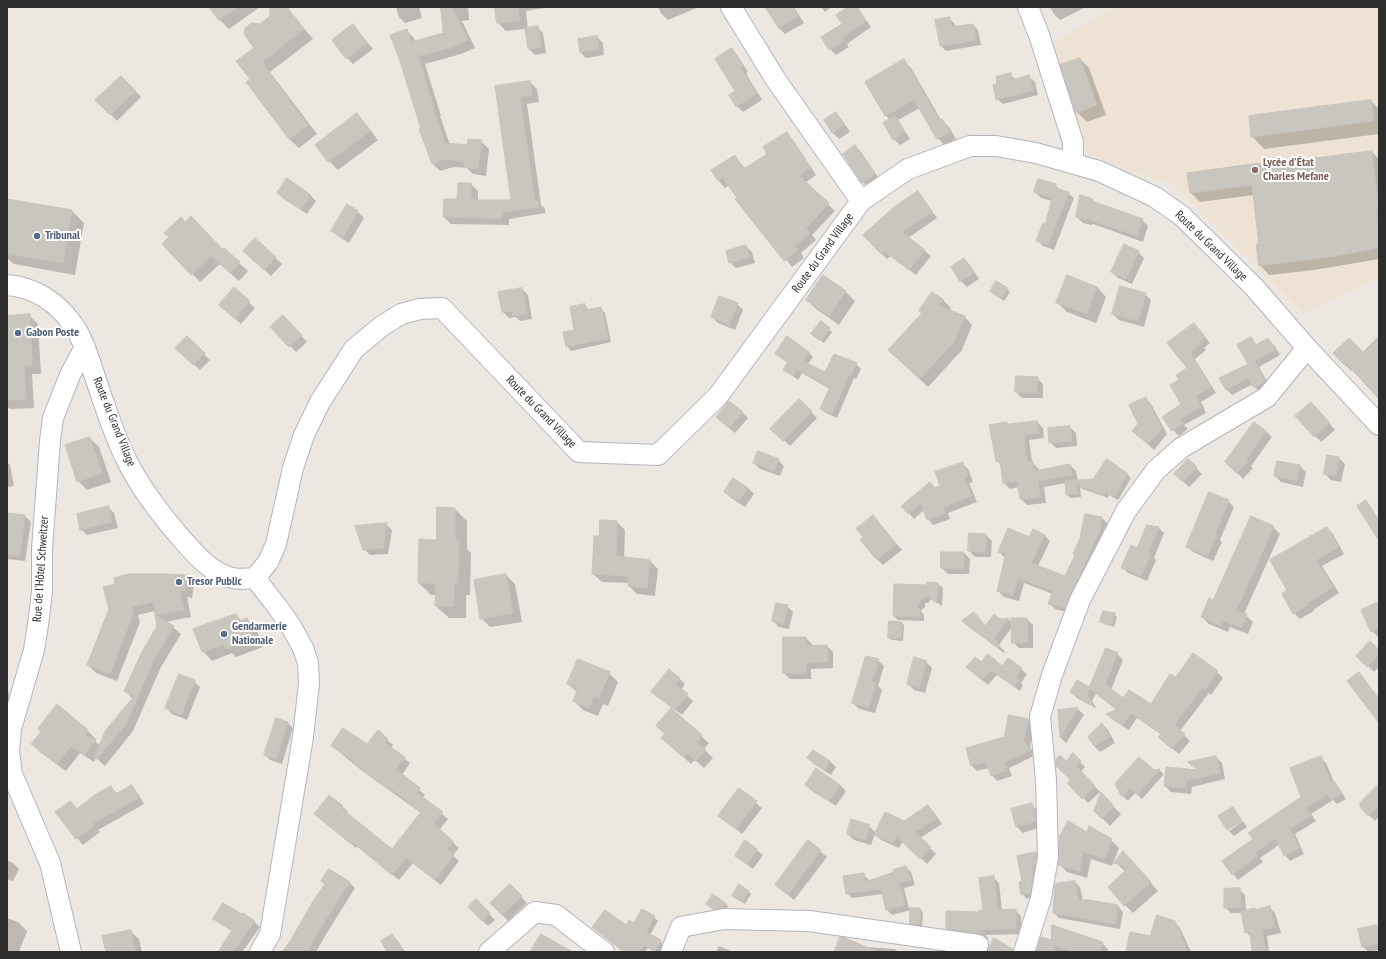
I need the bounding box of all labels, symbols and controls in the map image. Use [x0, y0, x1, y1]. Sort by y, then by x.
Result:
place label: Lycée d'État Charles Mefane [1263, 156, 1329, 184]
marker: Lycée d'État Charles Mefane [1250, 165, 1260, 175]
street label: Route du Grand Village [1172, 208, 1250, 284]
street label: Route du Grand Village [789, 210, 857, 296]
place label: Tribunal [45, 229, 80, 243]
marker: Tribunal [32, 231, 42, 241]
place label: Gabon Poste [26, 326, 79, 340]
marker: Gabon Poste [13, 328, 23, 338]
street label: Route du Grand Village [503, 373, 579, 451]
street label: Route du Grand Village [90, 375, 138, 469]
street label: Rue de l'Hôtel Schweitzer [30, 516, 52, 622]
place label: Tresor Public [187, 575, 242, 589]
marker: Tresor Public [174, 577, 184, 587]
place label: Gendarmerie Nationale [232, 620, 287, 648]
marker: Gendarmerie Nationale [219, 629, 229, 639]

